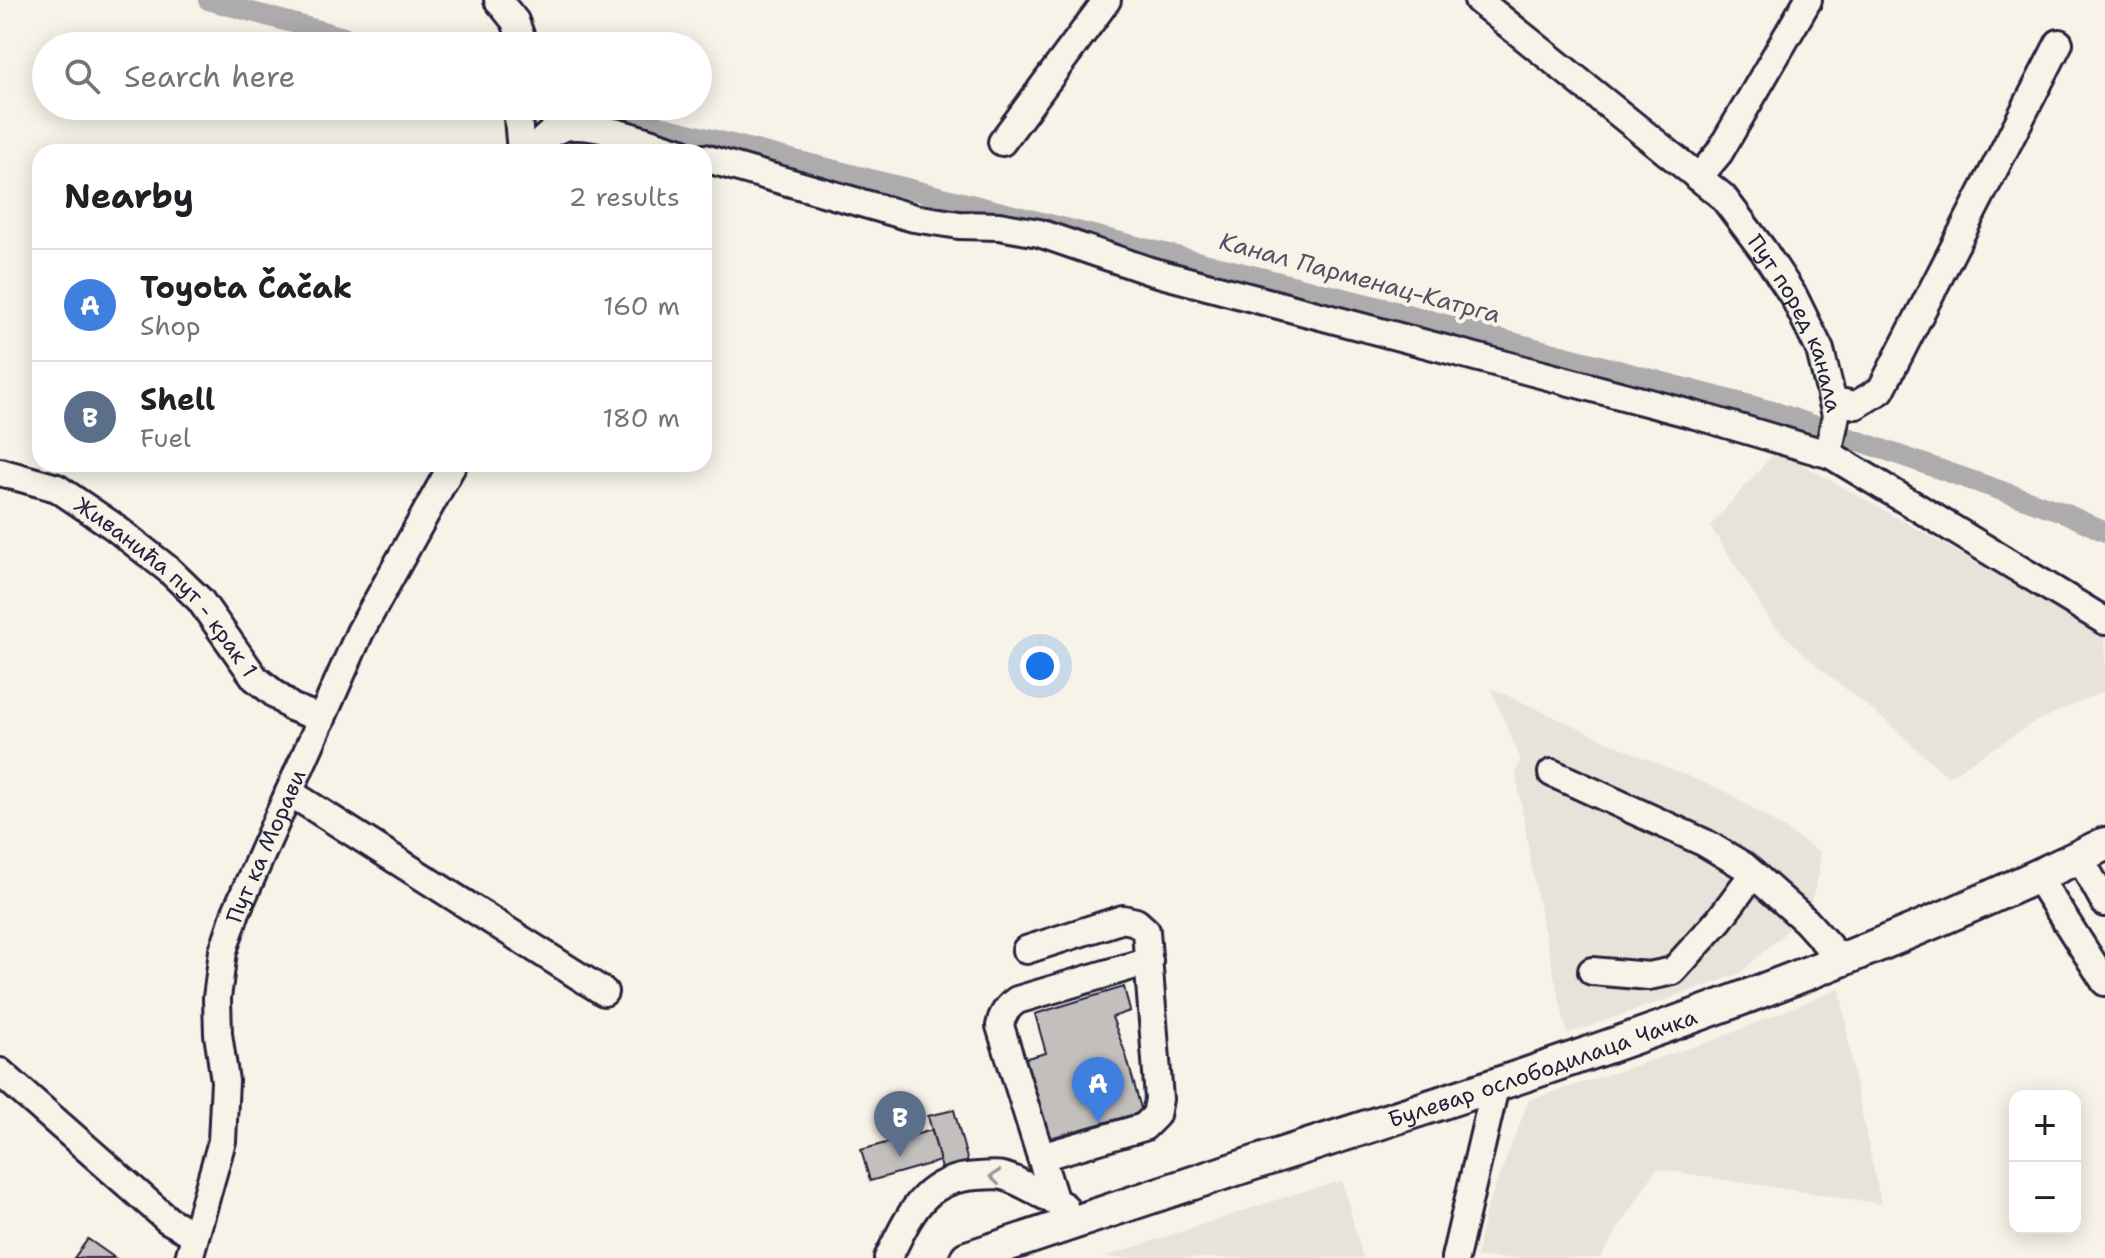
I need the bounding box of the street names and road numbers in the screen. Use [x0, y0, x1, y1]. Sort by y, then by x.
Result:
street label: Пут поред канала [1742, 228, 1849, 415]
street label: Живанића пут - крак 1 [69, 490, 264, 683]
street label: Пут ка Морави [219, 765, 312, 926]
street label: Булевар ослободилаца Чачка [1384, 1002, 1701, 1134]

